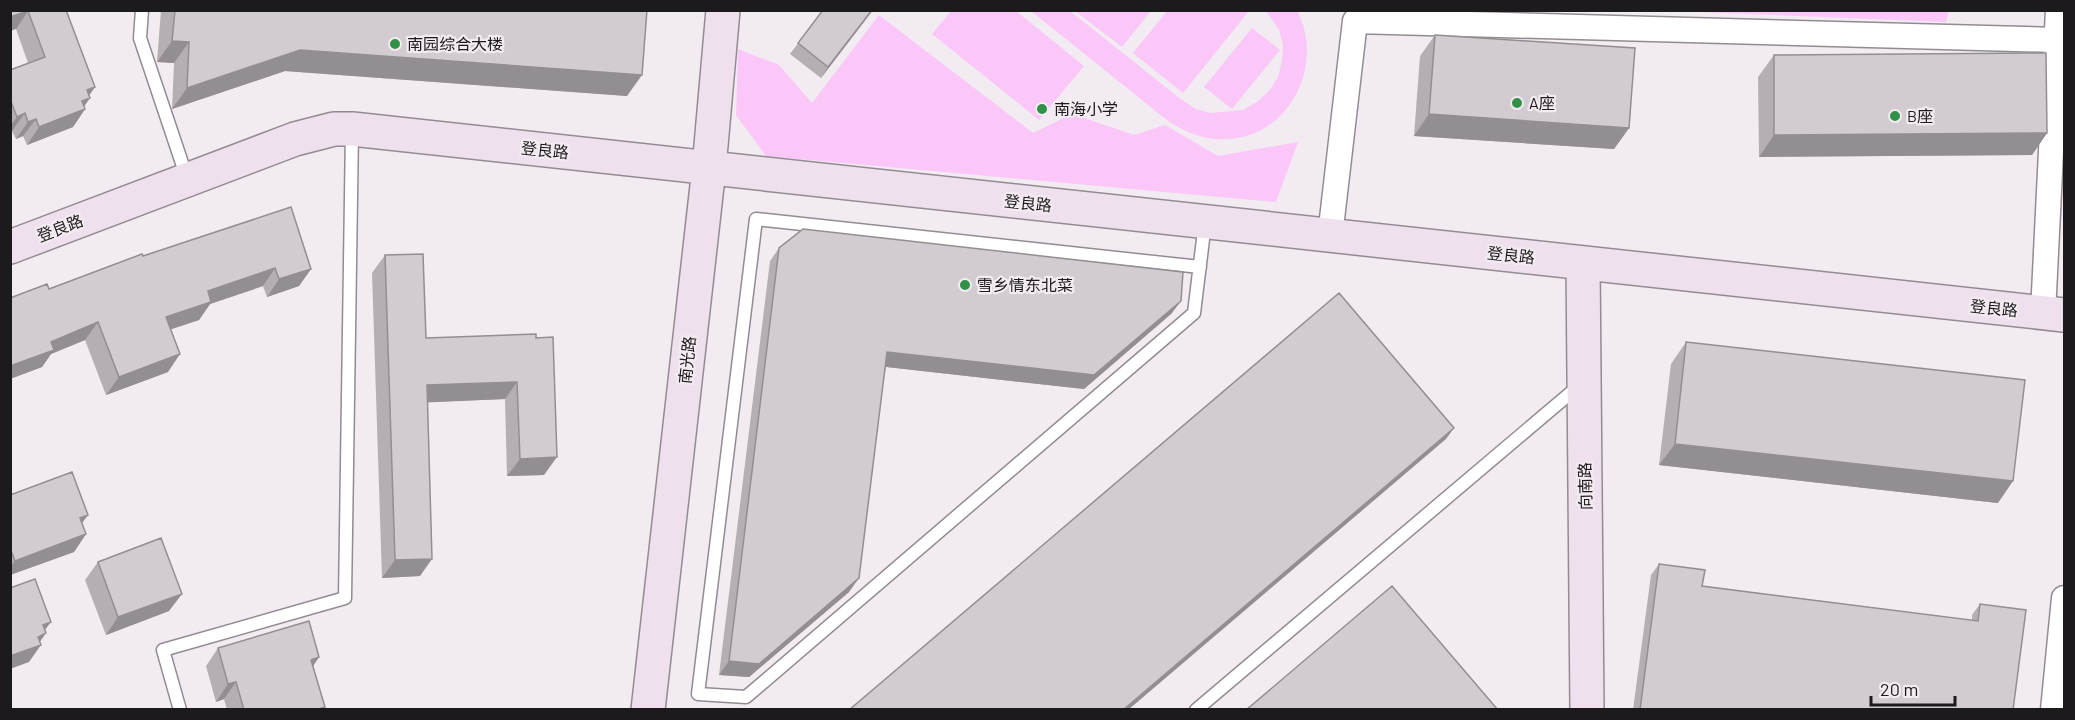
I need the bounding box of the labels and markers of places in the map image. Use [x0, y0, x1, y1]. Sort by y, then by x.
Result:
place label: 南园综合大楼 [407, 34, 503, 53]
marker: 南园综合大楼 [388, 37, 402, 51]
place label: A座 [1529, 93, 1555, 112]
marker: A座 [1510, 96, 1524, 110]
place label: 南海小学 [1054, 99, 1118, 118]
marker: 南海小学 [1035, 102, 1049, 116]
place label: B座 [1907, 106, 1933, 125]
marker: B座 [1888, 109, 1902, 123]
place label: 雪乡情东北菜 [977, 275, 1073, 294]
marker: 雪乡情东北菜 [958, 278, 972, 292]

